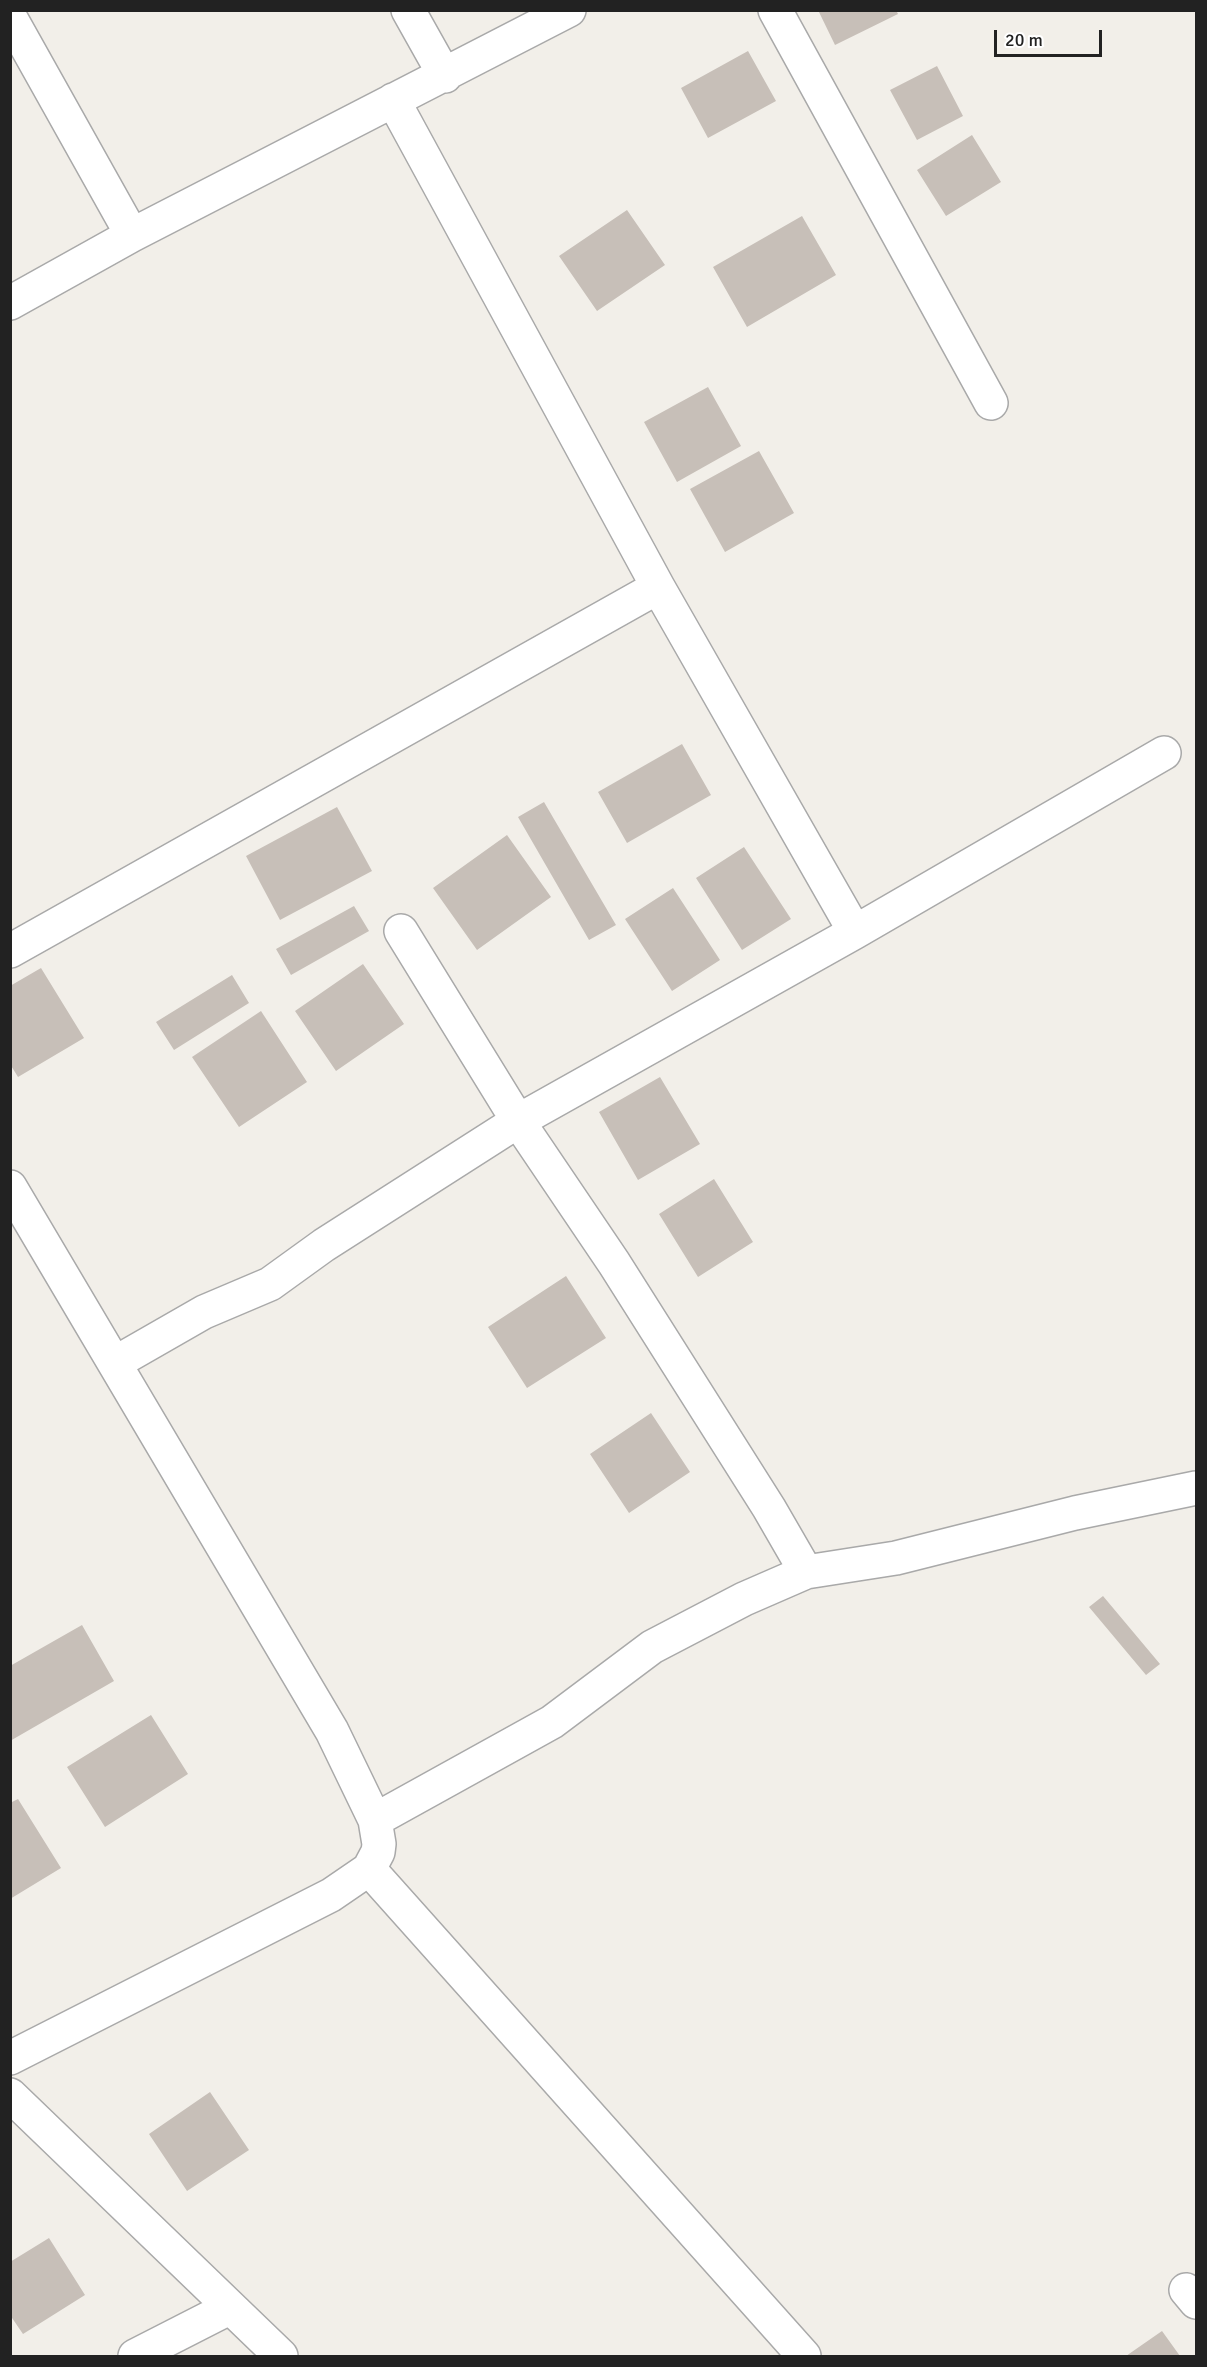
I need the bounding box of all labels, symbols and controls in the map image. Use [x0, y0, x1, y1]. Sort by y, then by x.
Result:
scale bar [997, 18, 1105, 56]
text: 20 m [1005, 29, 1043, 51]

